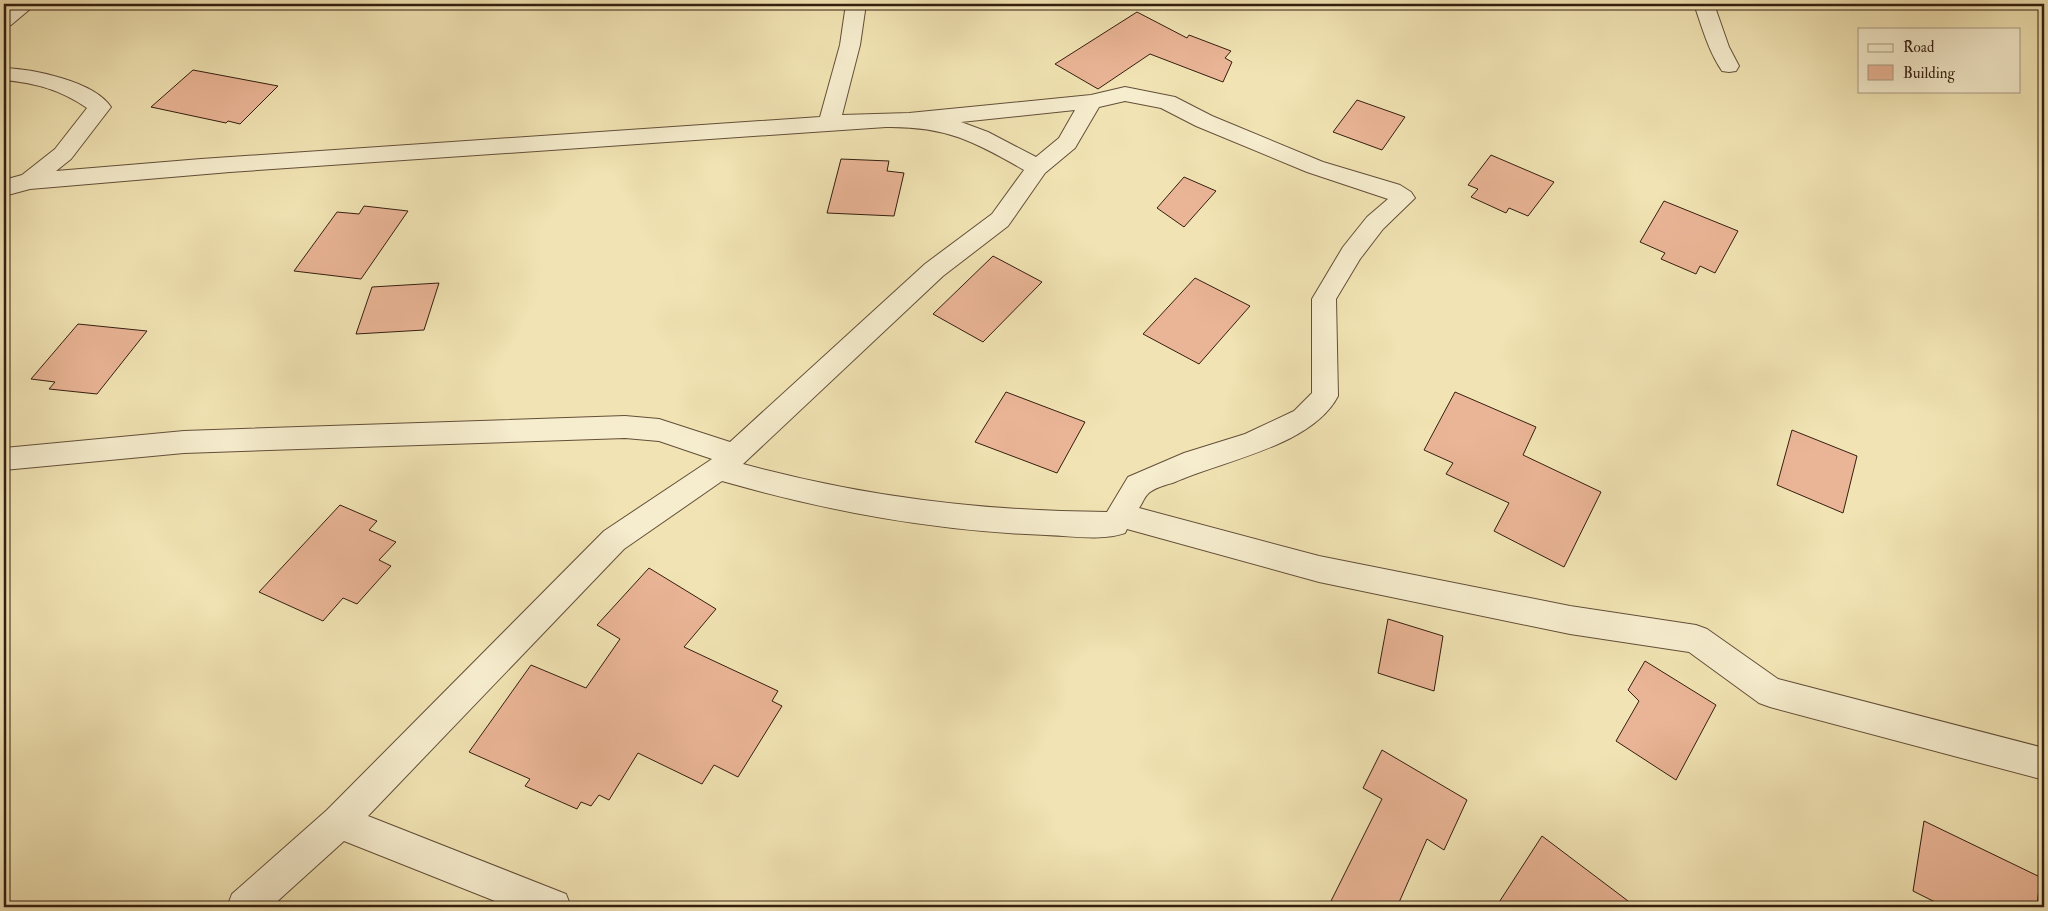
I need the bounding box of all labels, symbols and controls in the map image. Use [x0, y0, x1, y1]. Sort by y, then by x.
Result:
legend [1858, 28, 2020, 92]
text: Road [1903, 38, 1935, 57]
text: Building [1903, 64, 1955, 83]

